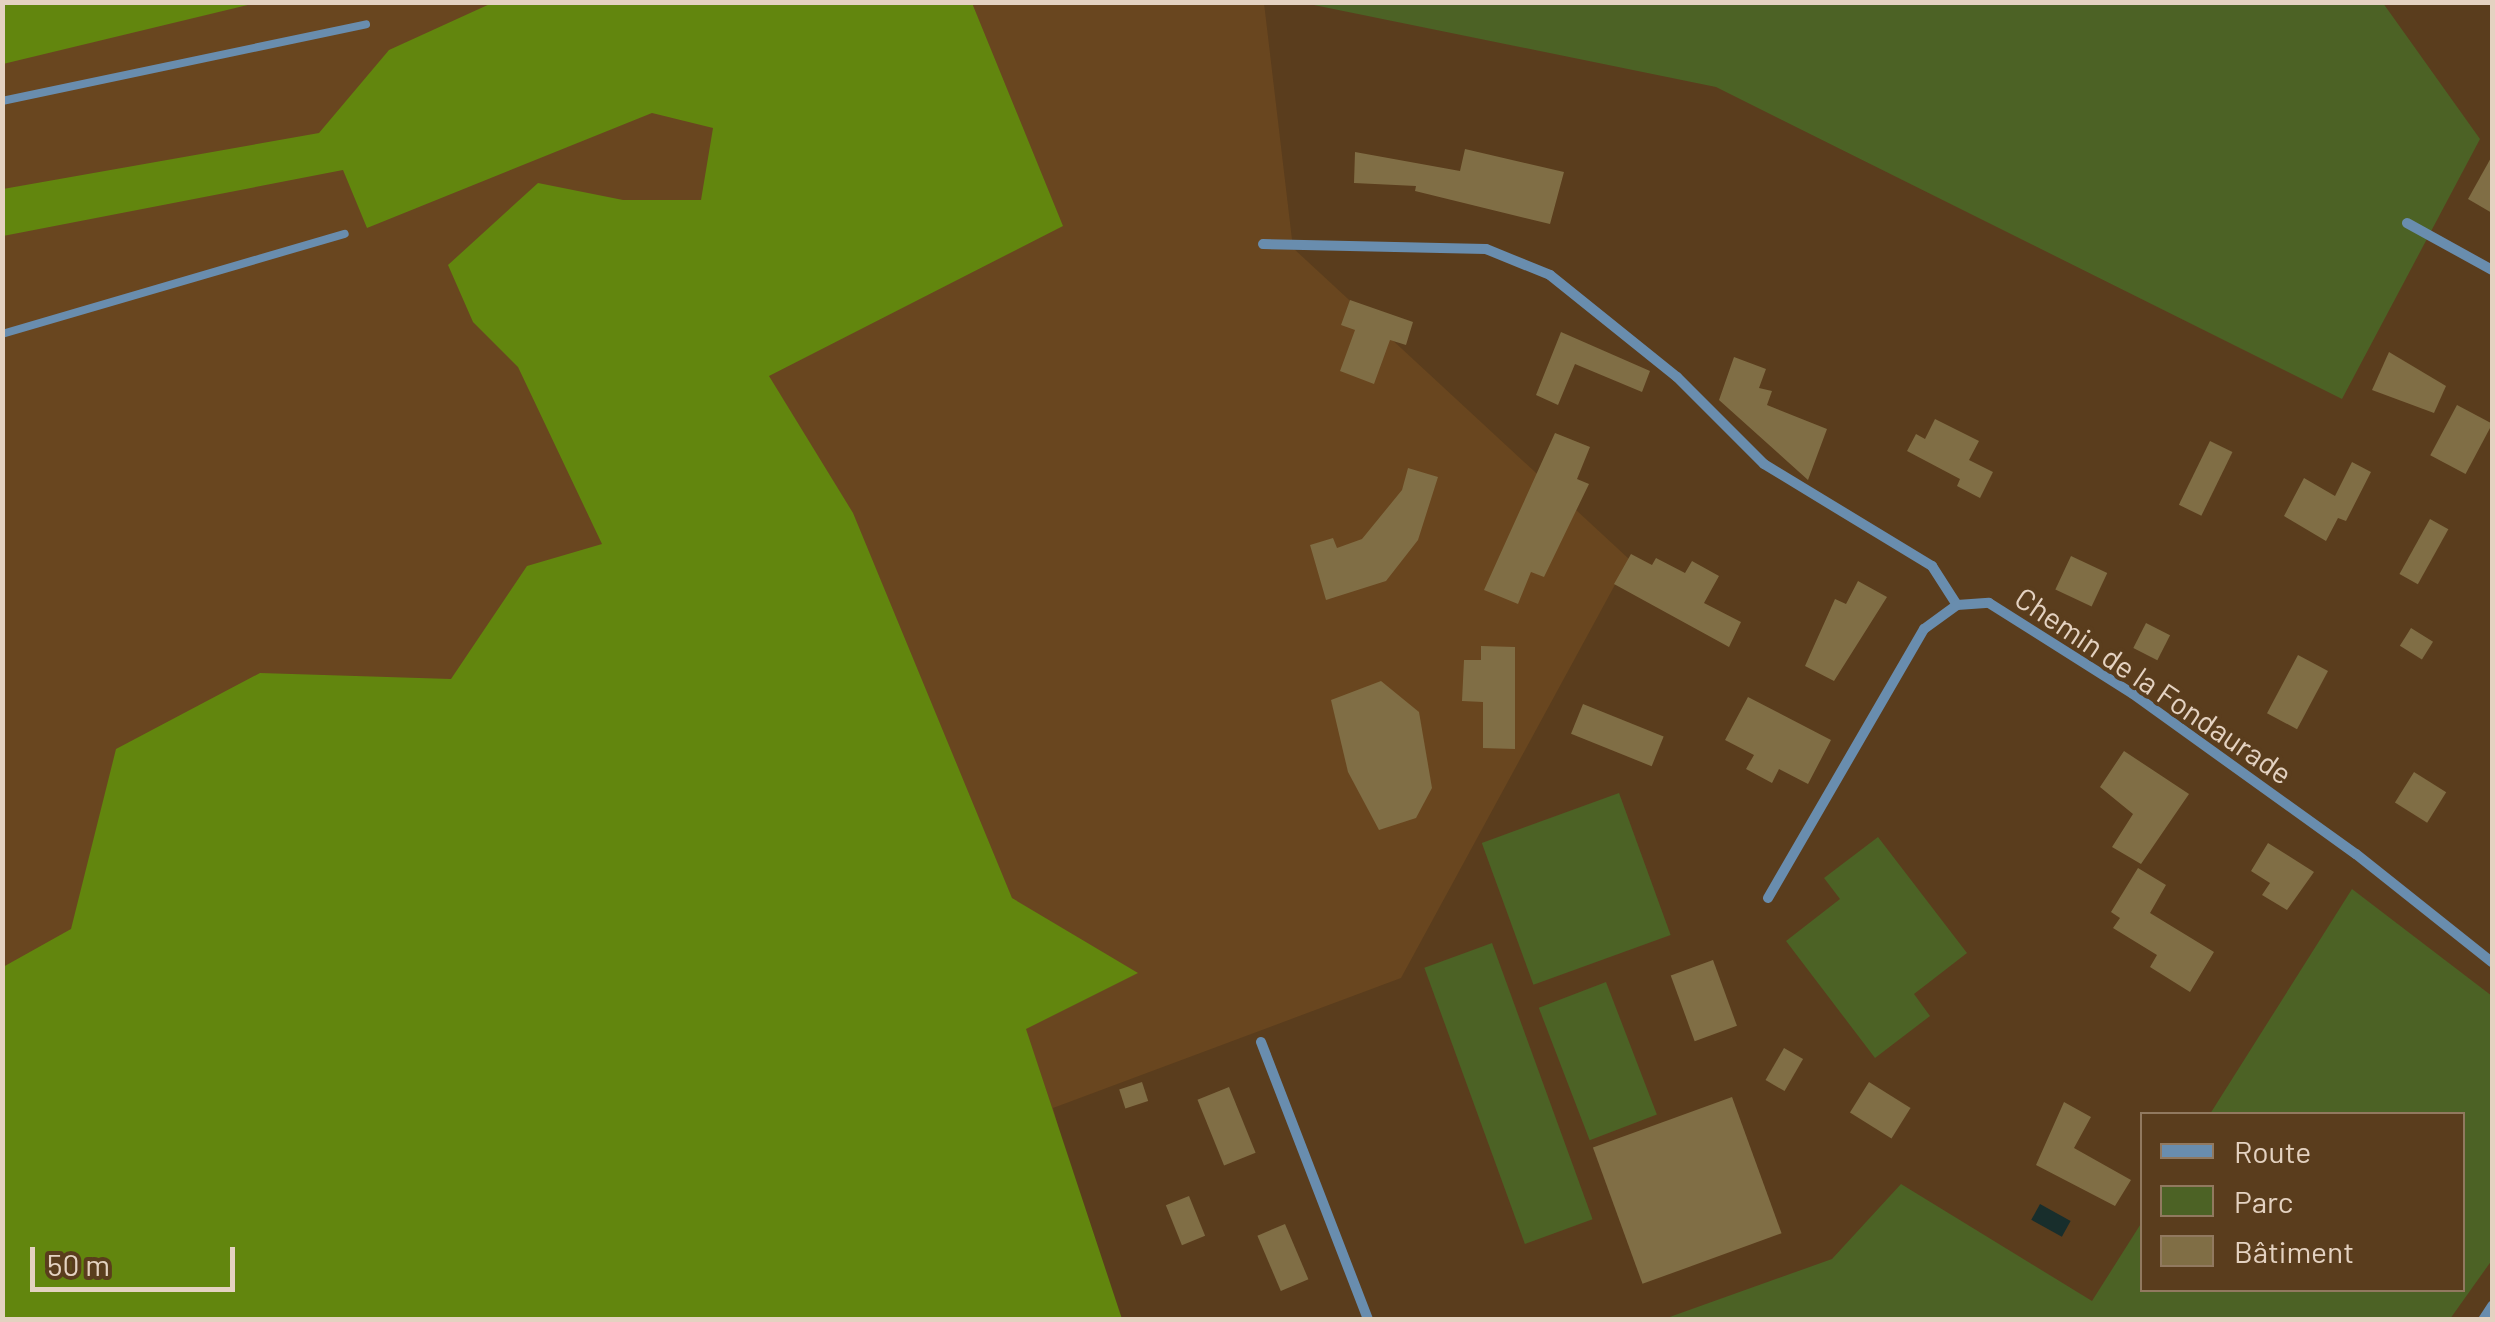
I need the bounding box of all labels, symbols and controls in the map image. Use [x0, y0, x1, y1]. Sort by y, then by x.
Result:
street label: Chemin de la Fondaurade [2009, 579, 2299, 791]
legend [2140, 1112, 2465, 1292]
text: Route [2234, 1133, 2311, 1169]
text: Parc [2234, 1183, 2293, 1219]
scale bar [35, 1227, 240, 1289]
text: Bâtiment [2234, 1233, 2354, 1269]
text: 50 m [47, 1246, 110, 1282]

